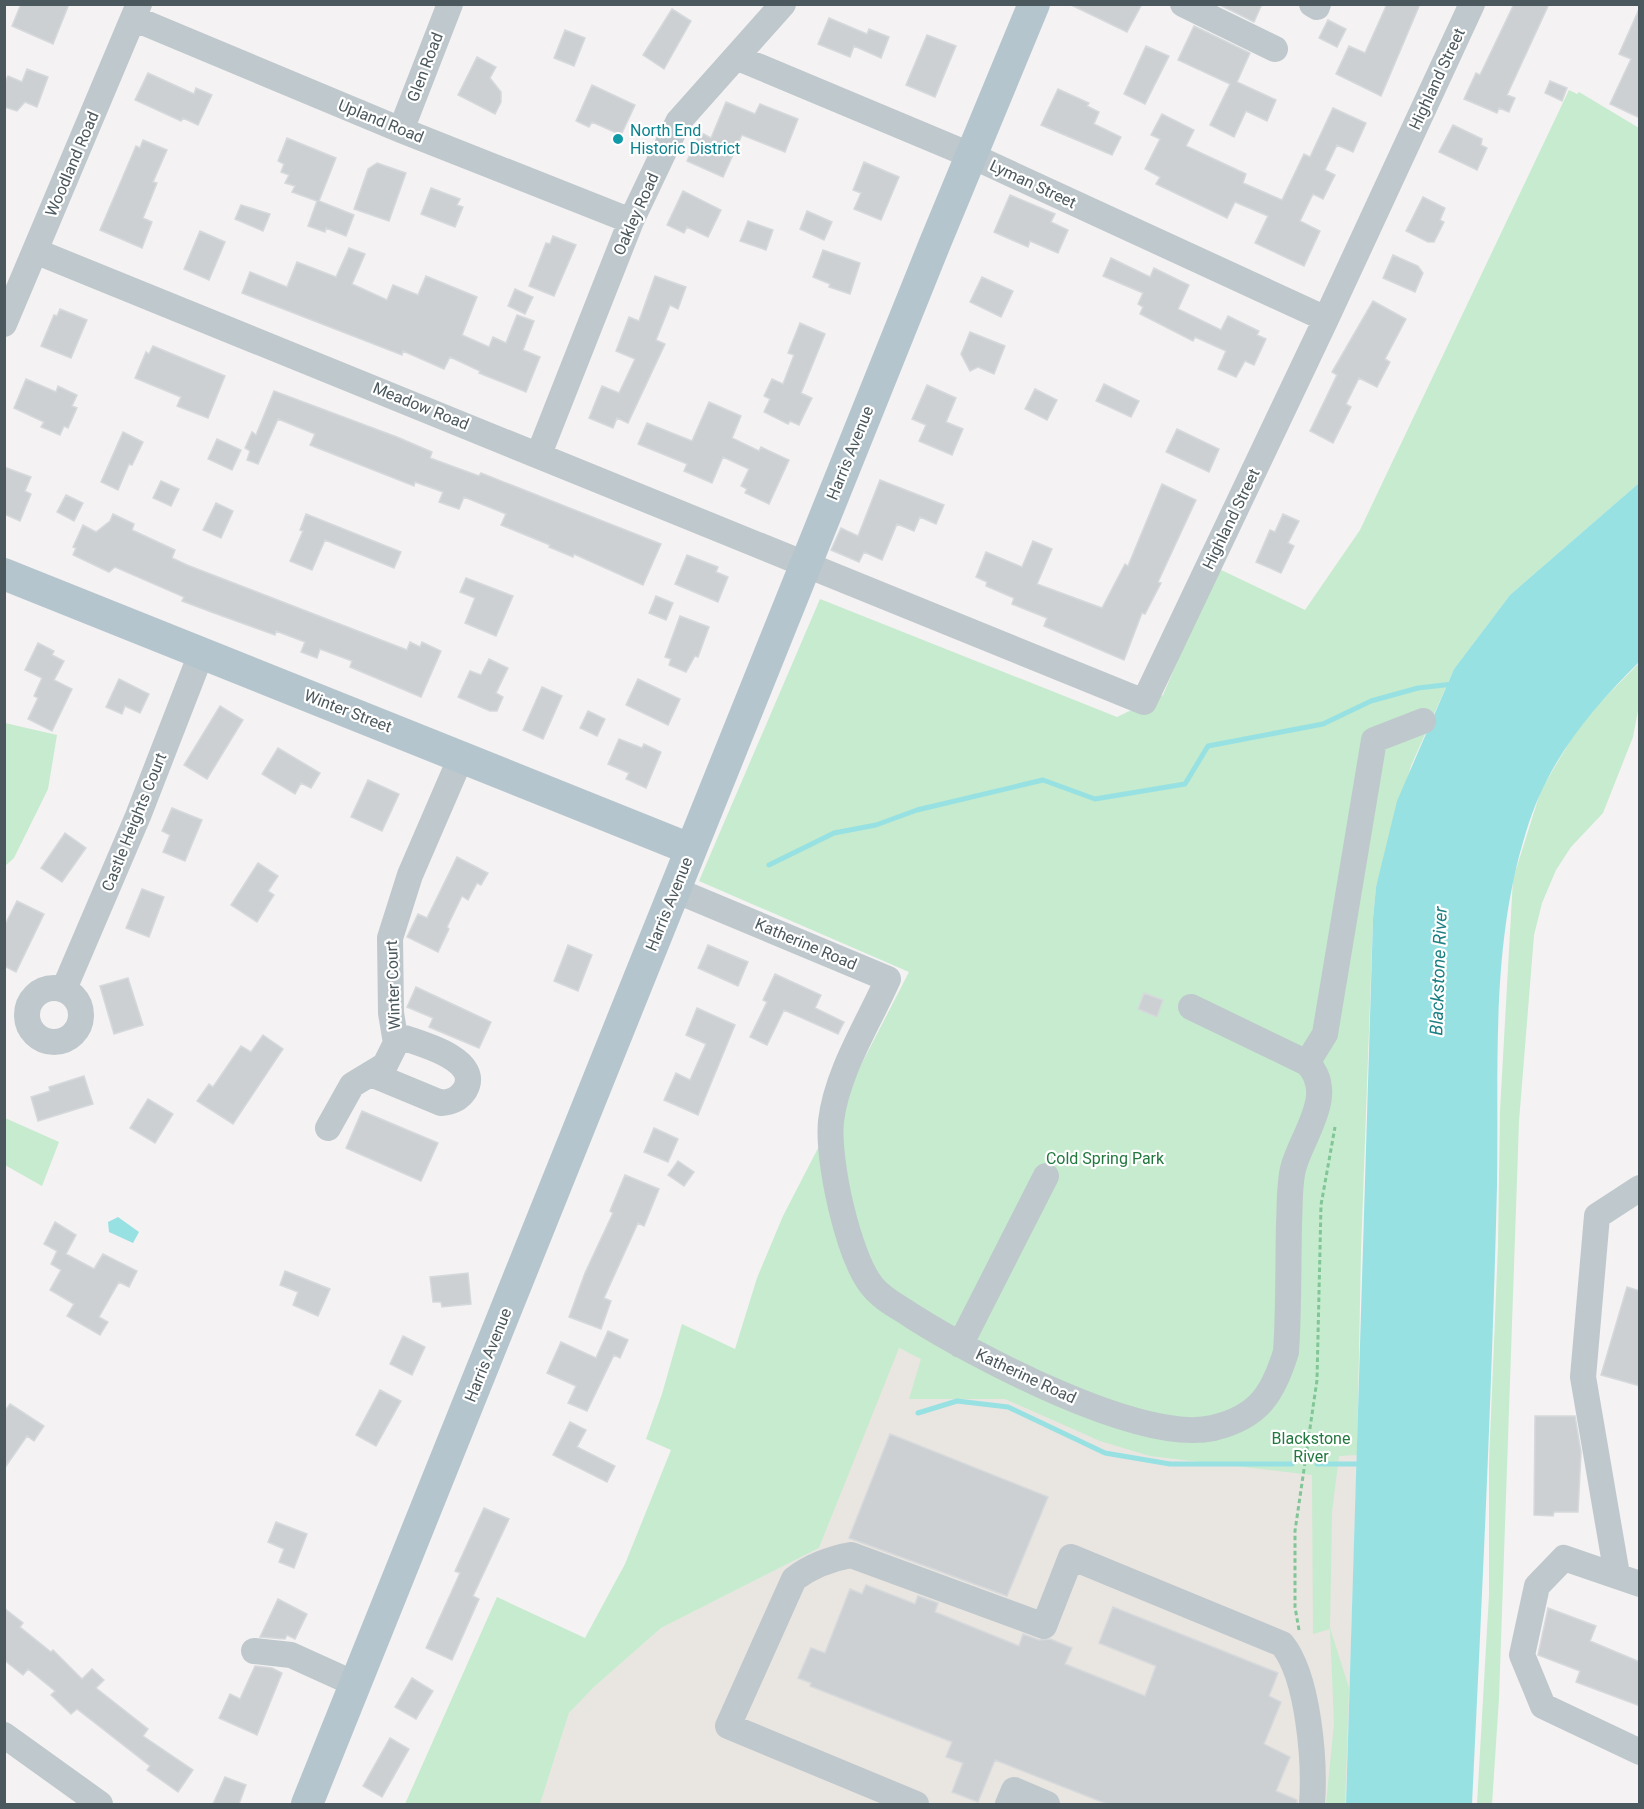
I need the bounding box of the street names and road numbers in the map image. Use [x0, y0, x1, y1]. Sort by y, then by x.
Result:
street label: Highland Street [1405, 25, 1469, 133]
street label: Glen Road [403, 30, 447, 104]
street label: Upland Road [335, 95, 427, 147]
street label: Woodland Road [41, 109, 103, 219]
street label: Lyman Street [987, 156, 1079, 212]
street label: Oakley Road [609, 170, 663, 258]
street label: Meadow Road [370, 378, 472, 434]
street label: Harris Avenue [823, 403, 877, 503]
street label: Highland Street [1198, 466, 1264, 572]
street label: Winter Street [302, 686, 394, 736]
street label: Castle Heights Court [98, 750, 170, 894]
street label: Harris Avenue [642, 854, 696, 954]
street label: Katherine Road [752, 914, 860, 974]
street label: Winter Court [382, 940, 404, 1030]
street label: Harris Avenue [461, 1305, 515, 1405]
street label: Katherine Road [973, 1344, 1079, 1408]

